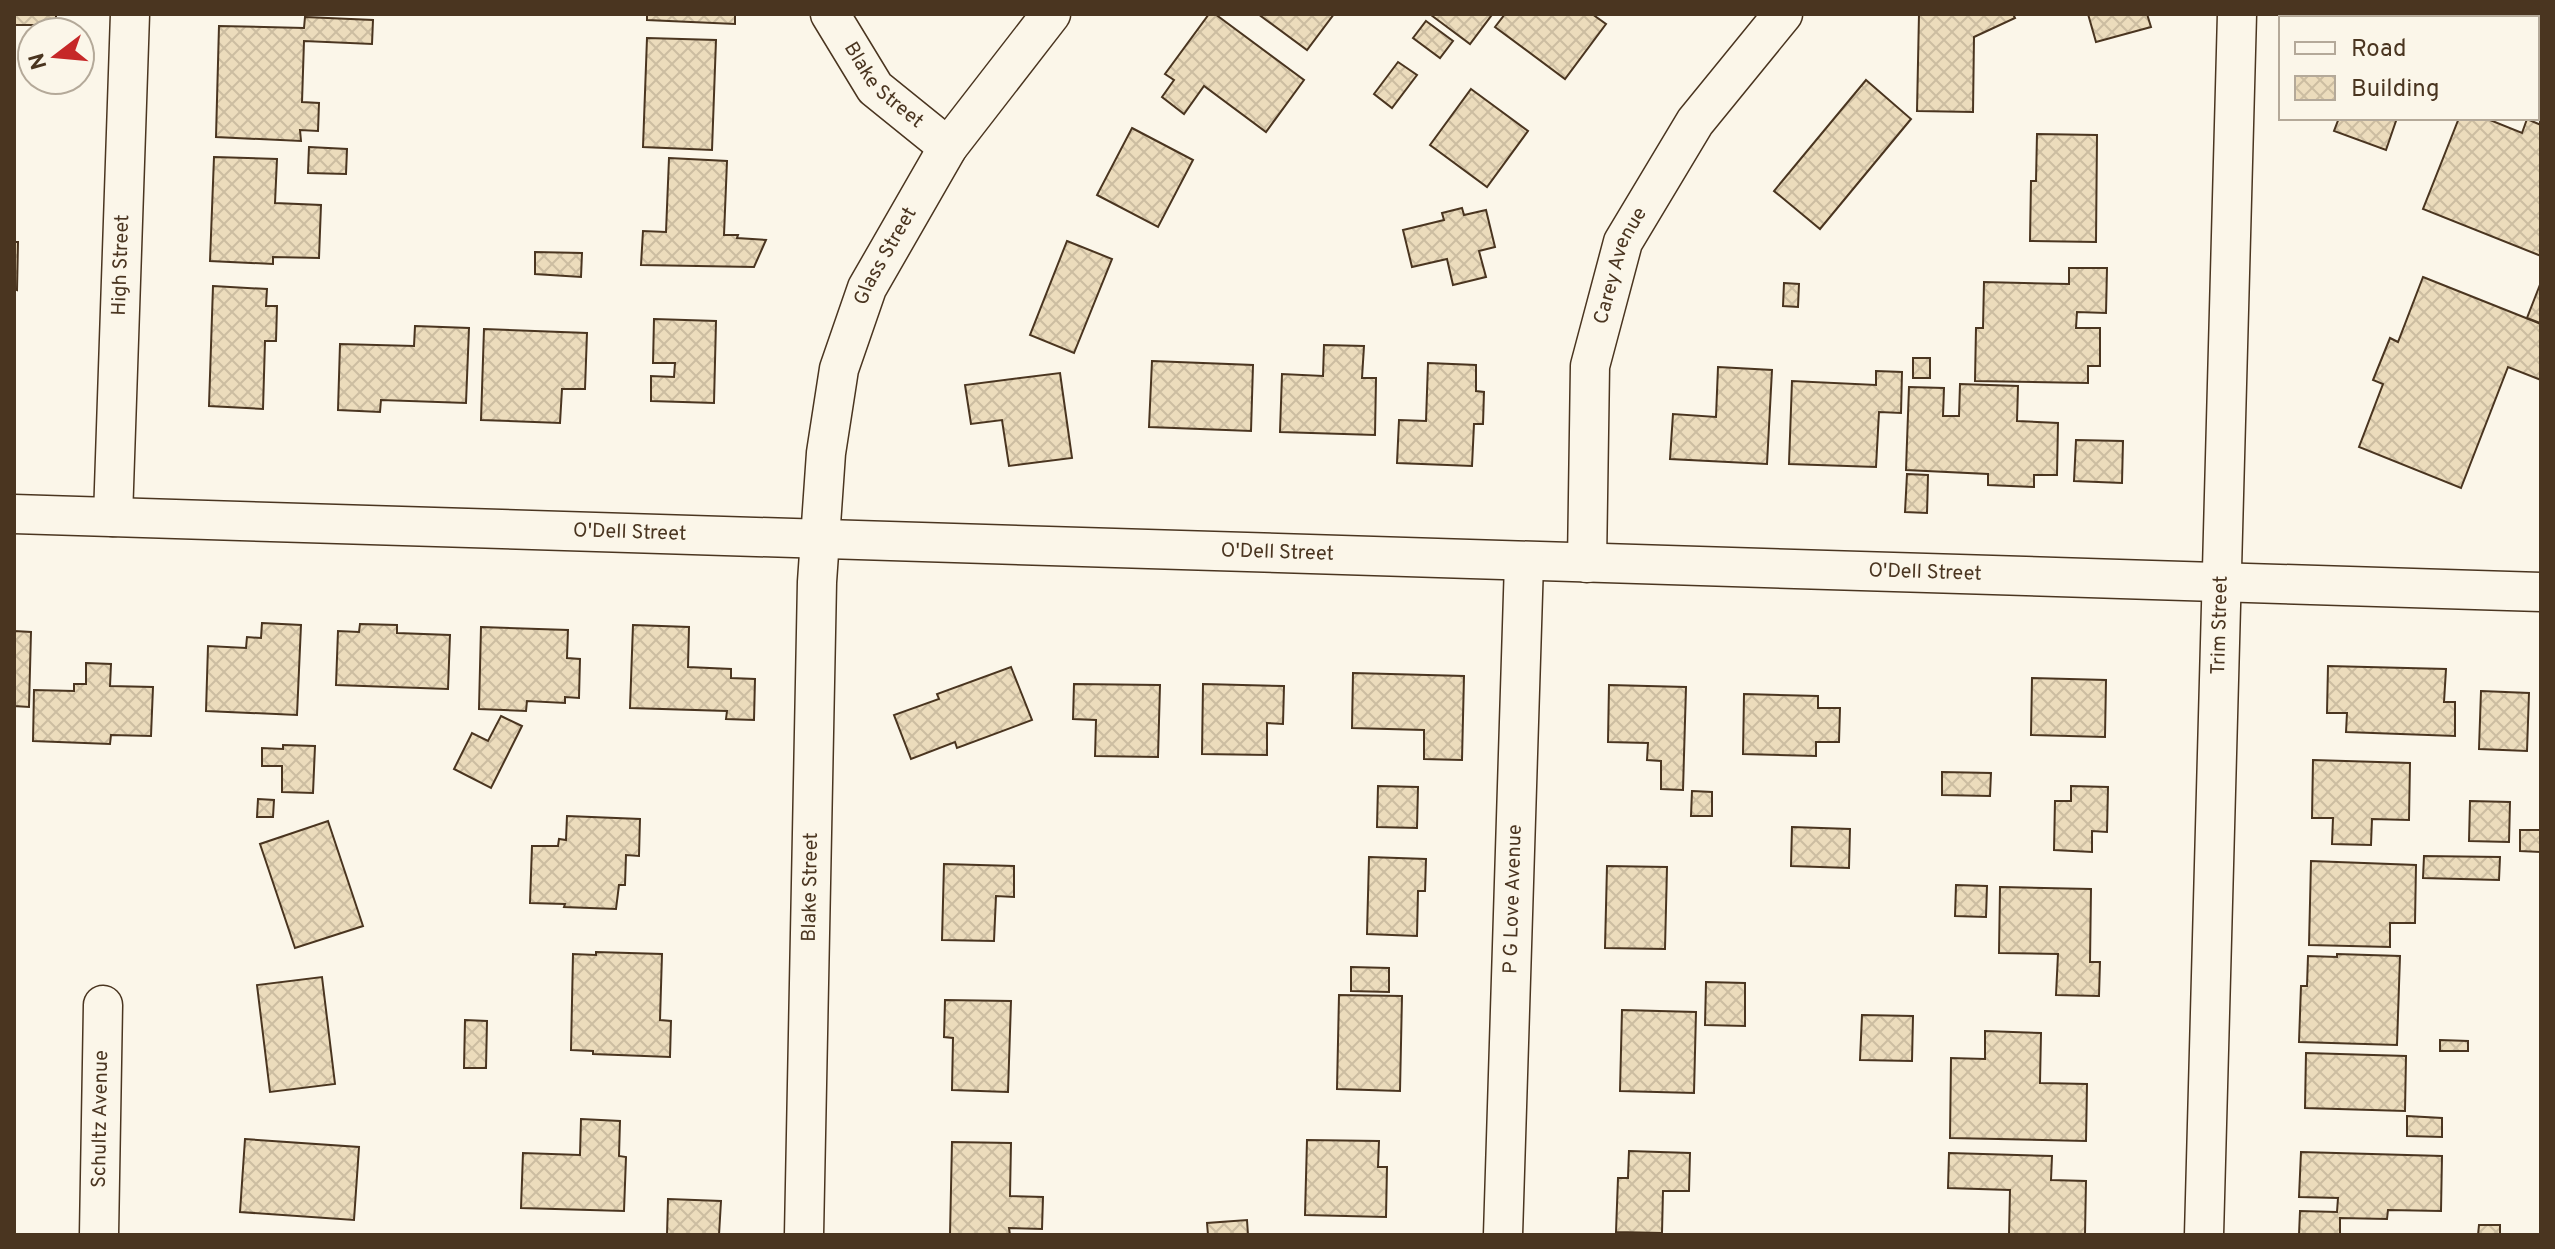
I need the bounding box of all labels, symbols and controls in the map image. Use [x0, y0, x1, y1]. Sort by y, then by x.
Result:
north arrow [16, 16, 96, 96]
legend [2279, 16, 2539, 120]
text: Road [2351, 35, 2407, 65]
street label: Blake Street [837, 37, 928, 135]
text: N [24, 50, 54, 72]
text: Building [2351, 75, 2440, 105]
street label: Glass Street [849, 203, 924, 309]
street label: Carey Avenue [1589, 203, 1654, 327]
street label: High Street [107, 214, 136, 316]
street label: O'Dell Street [573, 518, 687, 548]
street label: O'Dell Street [1220, 538, 1334, 568]
street label: O'Dell Street [1868, 558, 1982, 588]
street label: Trim Street [2206, 575, 2235, 675]
street label: P G Love Avenue [1498, 824, 1529, 974]
street label: Blake Street [797, 832, 825, 942]
street label: Schultz Avenue [87, 1050, 115, 1188]

